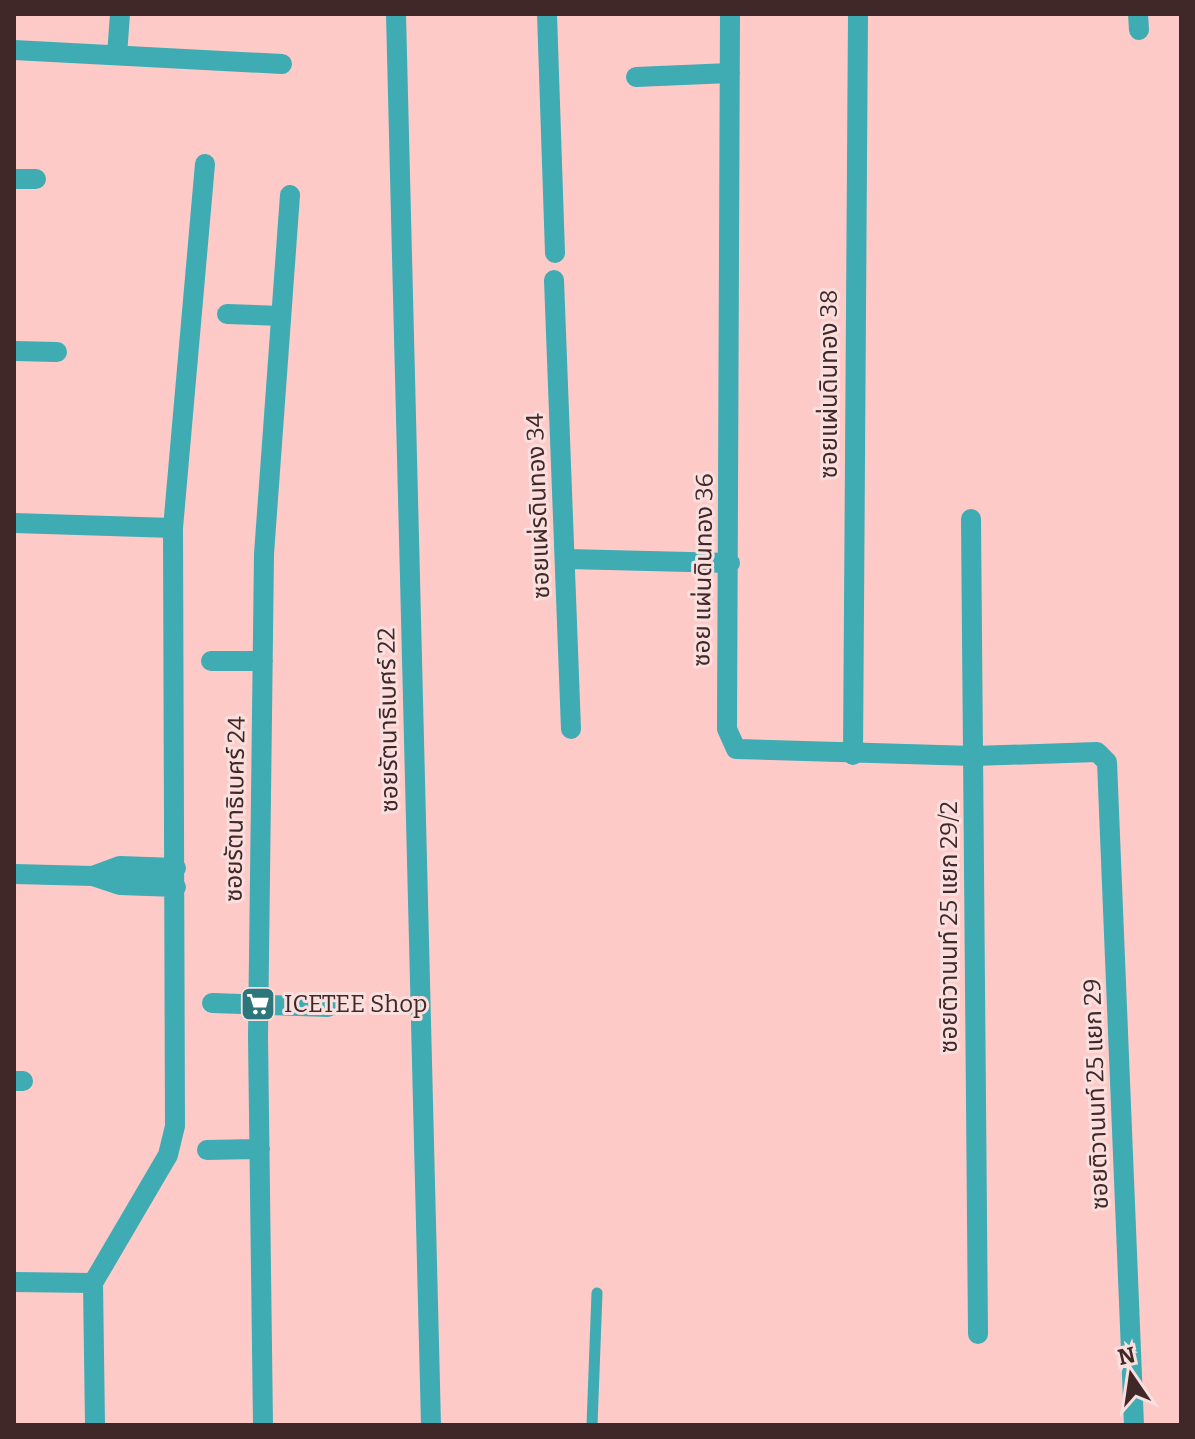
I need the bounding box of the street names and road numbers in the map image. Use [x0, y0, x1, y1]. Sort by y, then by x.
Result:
street label: ซอยแผ่นดินทอง 38 [815, 290, 843, 478]
street label: ซอยแผ่รดินทอง 34 [521, 413, 555, 599]
street label: ซอย แผ่นดินทอง 36 [687, 473, 719, 667]
street label: ซอยรัตนาธิเบศร์ 22 [372, 627, 404, 813]
street label: ซอยรัตนาธิเบศร์ 24 [219, 716, 251, 902]
street label: ซอยติวานนท์ 25 แยก 29/2 [935, 801, 963, 1053]
street label: ซอยติวานนท์ 25 แยก 29 [1078, 978, 1114, 1210]

